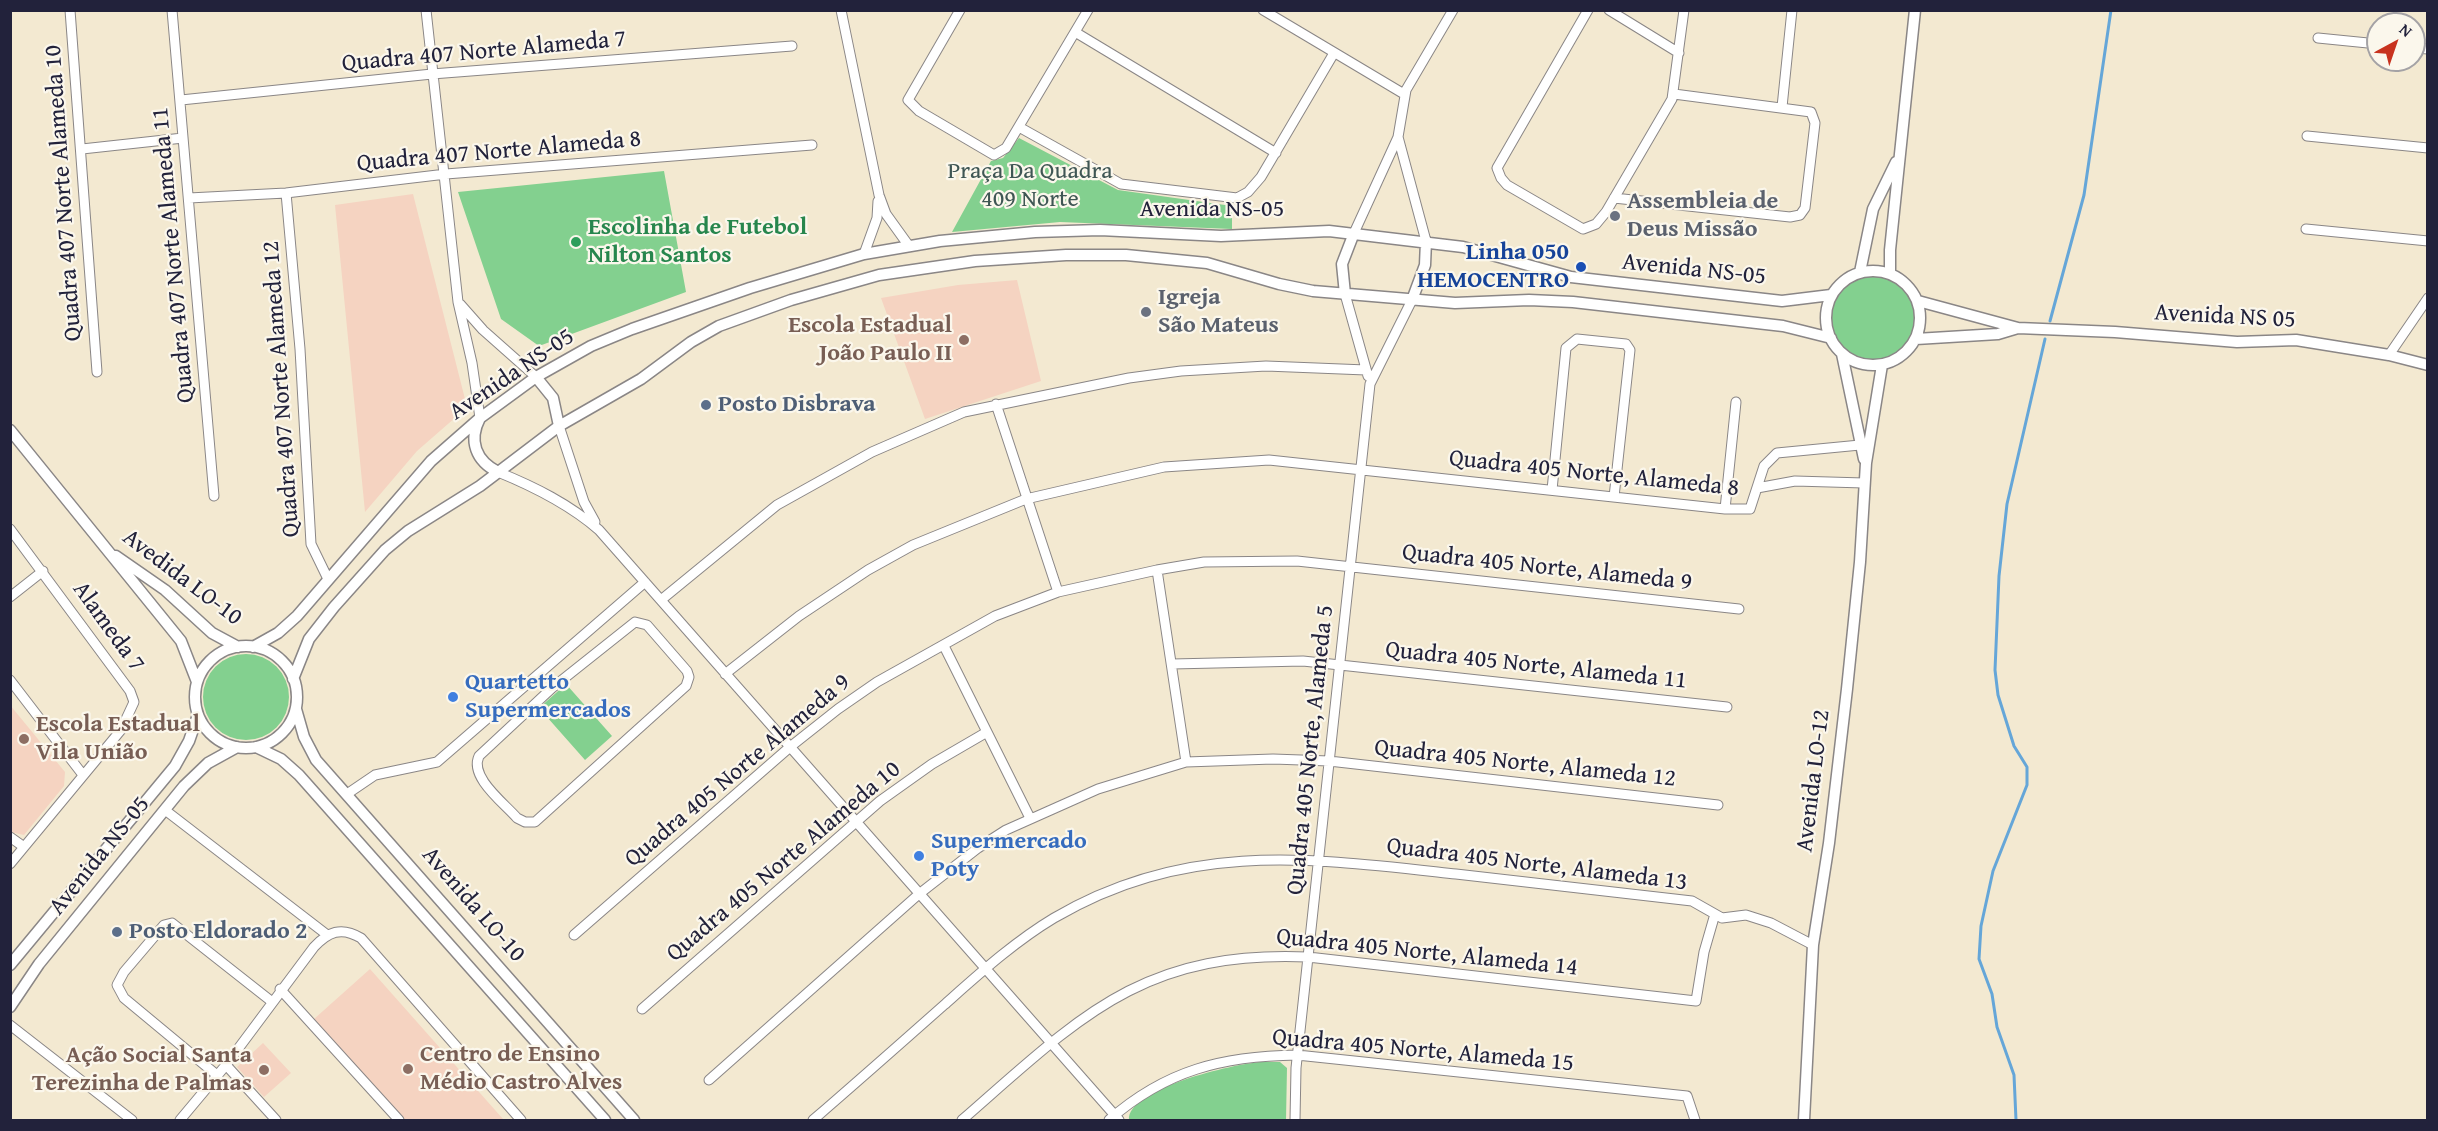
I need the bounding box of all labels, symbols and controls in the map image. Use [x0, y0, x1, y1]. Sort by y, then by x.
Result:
north arrow [2366, 12, 2426, 72]
text: N [2394, 17, 2418, 42]
street label: Quadra 407 Norte Alameda 7 [341, 25, 627, 79]
street label: Quadra 407 Norte Alameda 10 [39, 44, 89, 342]
street label: Quadra 407 Norte Alameda 11 [147, 106, 201, 404]
street label: Quadra 407 Norte Alameda 8 [356, 125, 642, 179]
park label: Praça Da Quadra 409 Norte [947, 158, 1113, 214]
place label: Assembleia de Deus Missão [1627, 188, 1778, 244]
street label: Avenida NS-05 [1140, 196, 1284, 224]
marker: Assembleia de Deus Missão [1608, 209, 1622, 223]
place label: Escolinha de Futebol Nilton Santos [588, 214, 807, 270]
marker: Escolinha de Futebol Nilton Santos [569, 235, 583, 249]
place label: Linha 050 HEMOCENTRO [1417, 239, 1569, 295]
street label: Quadra 407 Norte Alameda 12 [257, 240, 307, 538]
street label: Avenida NS-05 [1621, 248, 1767, 292]
marker: Linha 050 HEMOCENTRO [1574, 260, 1588, 274]
place label: Igreja São Mateus [1158, 284, 1279, 340]
street label: Avenida NS 05 [2154, 299, 2296, 335]
marker: Igreja São Mateus [1139, 305, 1153, 319]
place label: Escola Estadual João Paulo II [788, 312, 952, 368]
street label: Avenida NS-05 [444, 323, 580, 427]
marker: Escola Estadual João Paulo II [957, 333, 971, 347]
place label: Posto Disbrava [718, 391, 876, 419]
marker: Posto Disbrava [699, 398, 713, 412]
street label: Quadra 405 Norte, Alameda 8 [1448, 444, 1740, 504]
street label: Avedida LO-10 [116, 524, 248, 632]
street label: Quadra 405 Norte, Alameda 9 [1401, 538, 1693, 598]
street label: Alameda 7 [66, 576, 150, 678]
street label: Quadra 405 Norte, Alameda 5 [1281, 604, 1341, 896]
street label: Quadra 405 Norte, Alameda 11 [1384, 636, 1688, 696]
street label: Quadra 405 Norte Alameda 9 [619, 668, 857, 874]
place label: Quartetto Supermercados [465, 669, 631, 725]
marker: Quartetto Supermercados [446, 690, 460, 704]
street label: Avenida LO-12 [1791, 708, 1837, 854]
place label: Escola Estadual Vila União [36, 711, 200, 767]
marker: Escola Estadual Vila União [17, 732, 31, 746]
street label: Quadra 405 Norte, Alameda 12 [1373, 734, 1677, 794]
street label: Quadra 405 Norte Alameda 10 [661, 756, 907, 968]
street label: Avenida NS-05 [43, 791, 157, 921]
place label: Supermercado Poty [931, 828, 1087, 884]
street label: Quadra 405 Norte, Alameda 13 [1385, 832, 1689, 898]
street label: Avenida LO-10 [415, 841, 531, 969]
marker: Supermercado Poty [912, 849, 926, 863]
place label: Posto Eldorado 2 [129, 918, 307, 946]
street label: Quadra 405 Norte, Alameda 14 [1275, 923, 1579, 983]
marker: Posto Eldorado 2 [110, 925, 124, 939]
street label: Quadra 405 Norte, Alameda 15 [1271, 1023, 1575, 1079]
place label: Centro de Ensino Médio Castro Alves [420, 1041, 622, 1097]
place label: Ação Social Santa Terezinha de Palmas [32, 1042, 252, 1098]
marker: Centro de Ensino Médio Castro Alves [401, 1062, 415, 1076]
marker: Ação Social Santa Terezinha de Palmas [257, 1063, 271, 1077]

